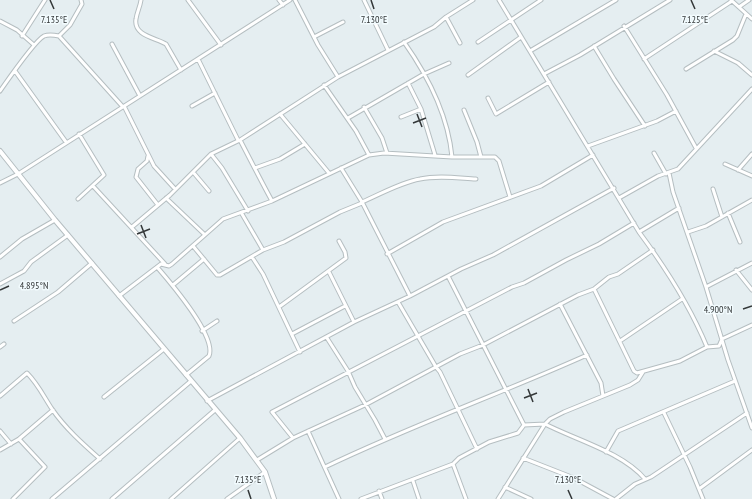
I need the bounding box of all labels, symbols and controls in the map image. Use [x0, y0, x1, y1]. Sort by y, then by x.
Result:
text: 7.135°E [41, 13, 67, 26]
text: 7.130°E [361, 13, 387, 26]
text: 7.125°E [682, 13, 708, 26]
text: 4.895°N [20, 279, 48, 292]
text: 4.900°N [704, 303, 732, 316]
text: 7.135°E [235, 473, 261, 486]
text: 7.130°E [555, 473, 581, 486]

